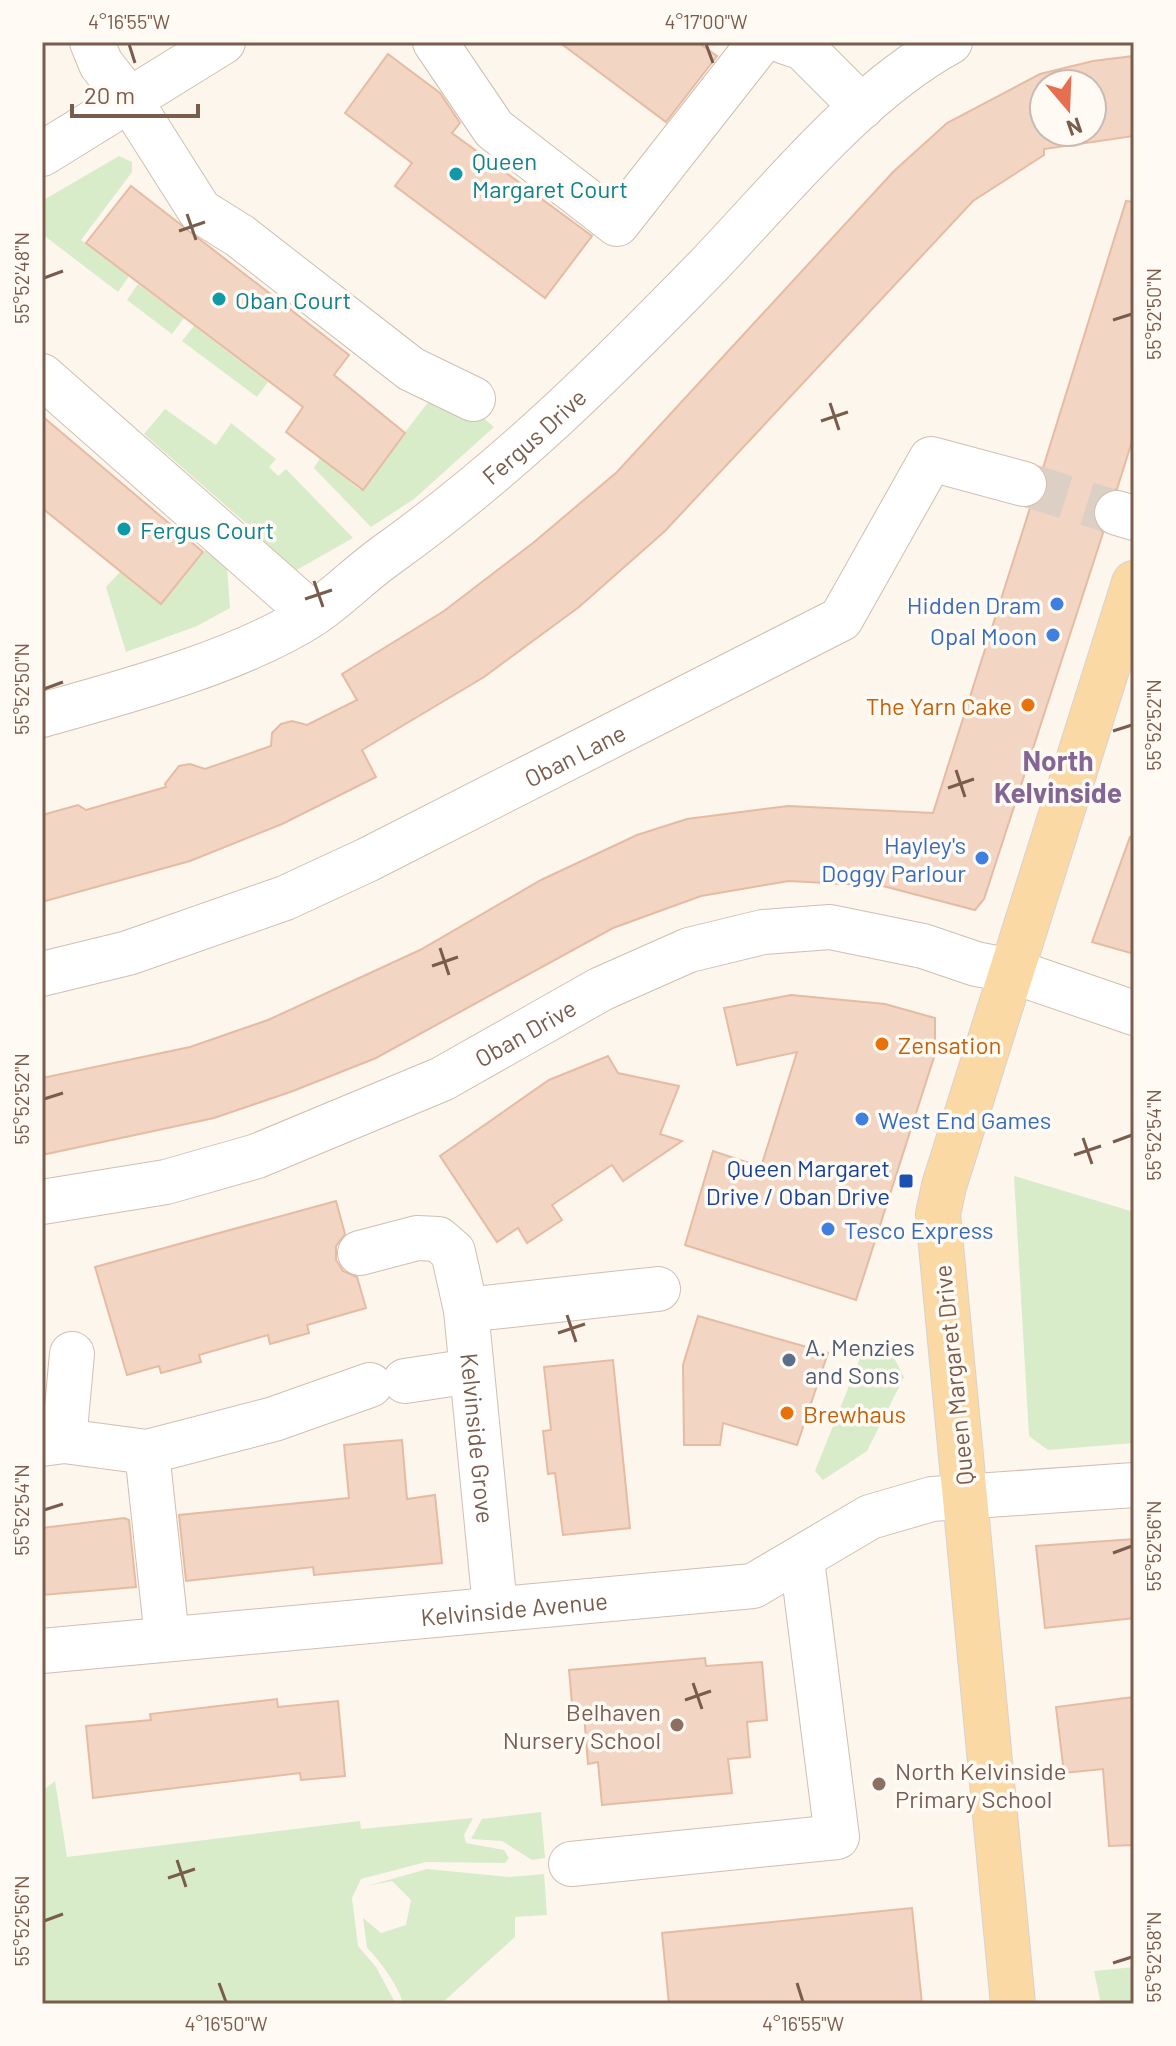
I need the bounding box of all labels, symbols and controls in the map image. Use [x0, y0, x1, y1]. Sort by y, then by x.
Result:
text: 4°16'55"W [88, 9, 170, 33]
text: 4°17'00"W [664, 9, 748, 33]
scale bar [72, 68, 198, 118]
north arrow [1028, 68, 1108, 148]
text: 20 m [84, 80, 135, 109]
text: N [1064, 113, 1086, 143]
place label: Queen Margaret Court [472, 146, 628, 203]
marker: Queen Margaret Court [447, 165, 465, 183]
text: 55°52'48"N [9, 232, 33, 324]
text: 55°52'50"N [1141, 268, 1165, 360]
place label: Oban Court [235, 285, 351, 314]
marker: Oban Court [210, 290, 228, 308]
street label: Fergus Drive [476, 382, 591, 490]
place label: Fergus Court [140, 515, 274, 544]
marker: Fergus Court [115, 520, 133, 538]
place label: Hidden Dram [907, 590, 1041, 619]
marker: Hidden Dram [1048, 595, 1066, 613]
place label: Opal Moon [930, 621, 1037, 650]
marker: Opal Moon [1044, 626, 1062, 644]
text: 55°52'50"N [9, 643, 33, 735]
text: 55°52'52"N [1141, 679, 1165, 771]
place label: The Yarn Cake [866, 691, 1012, 720]
marker: The Yarn Cake [1019, 696, 1037, 714]
street label: Oban Lane [519, 717, 630, 792]
district label: North Kelvinside [994, 743, 1122, 809]
place label: Hayley's Doggy Parlour [821, 830, 966, 887]
marker: Hayley's Doggy Parlour [973, 849, 991, 867]
street label: Oban Drive [469, 992, 581, 1072]
place label: Zensation [898, 1030, 1002, 1059]
marker: Zensation [873, 1035, 891, 1053]
text: 55°52'52"N [9, 1053, 33, 1145]
text: 55°52'54"N [1141, 1089, 1165, 1181]
place label: West End Games [878, 1105, 1051, 1134]
marker: West End Games [853, 1110, 871, 1128]
place label: Queen Margaret Drive / Oban Drive [706, 1153, 890, 1210]
marker: Queen Margaret Drive / Oban Drive [897, 1172, 915, 1190]
place label: Tesco Express [844, 1215, 994, 1244]
marker: Tesco Express [819, 1220, 837, 1238]
street label: Queen Margaret Drive [927, 1263, 979, 1487]
place label: A. Menzies and Sons [805, 1332, 915, 1389]
marker: A. Menzies and Sons [780, 1351, 798, 1369]
street label: Kelvinside Grove [456, 1352, 501, 1525]
place label: Brewhaus [803, 1399, 906, 1428]
marker: Brewhaus [778, 1404, 796, 1422]
text: 55°52'54"N [9, 1464, 33, 1556]
text: 55°52'56"N [1141, 1500, 1165, 1592]
street label: Kelvinside Avenue [419, 1585, 609, 1631]
place label: Belhaven Nursery School [503, 1697, 661, 1754]
marker: Belhaven Nursery School [668, 1716, 686, 1734]
place label: North Kelvinside Primary School [895, 1756, 1066, 1813]
marker: North Kelvinside Primary School [870, 1775, 888, 1793]
text: 55°52'56"N [9, 1875, 33, 1967]
text: 55°52'58"N [1141, 1911, 1165, 2003]
text: 4°16'50"W [185, 2011, 268, 2035]
text: 4°16'55"W [762, 2011, 844, 2035]

